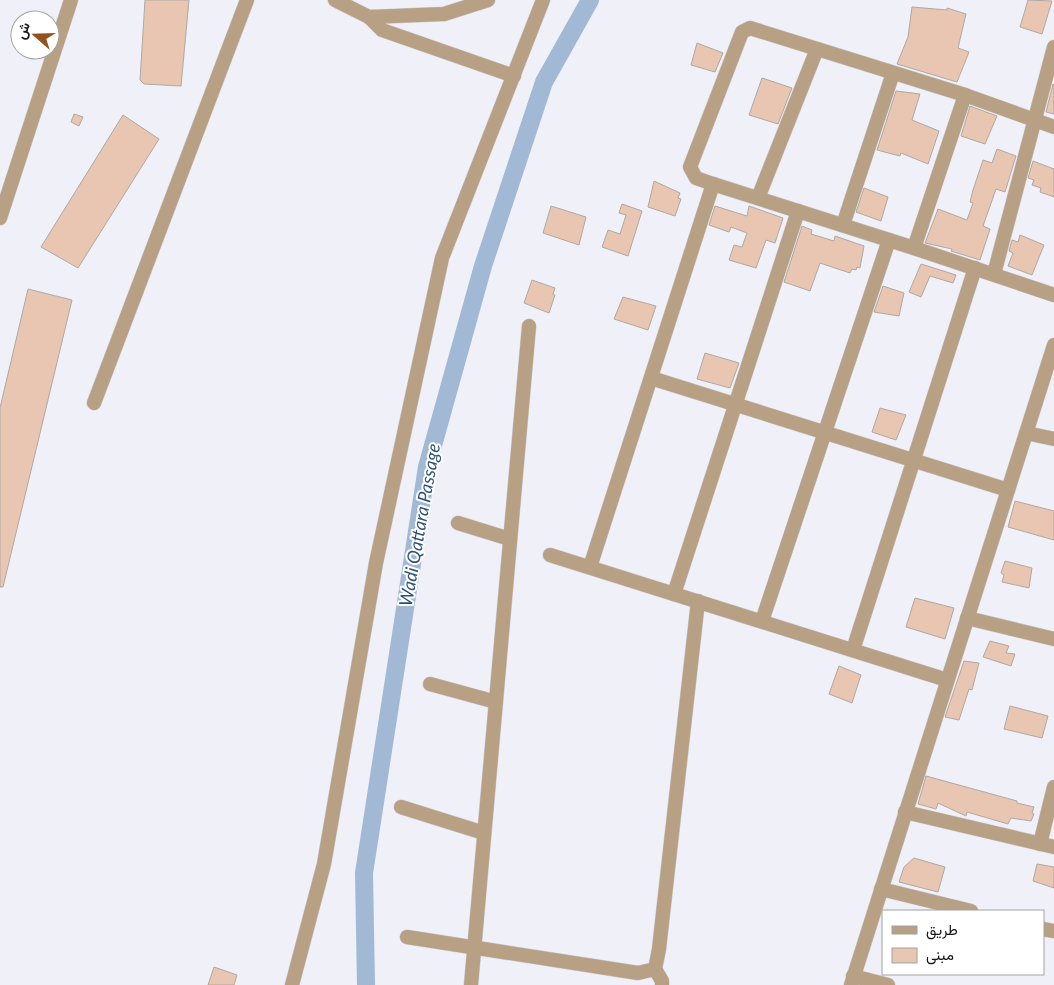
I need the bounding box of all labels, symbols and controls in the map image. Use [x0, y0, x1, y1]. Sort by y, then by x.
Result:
north arrow [10, 10, 60, 60]
text: ش [11, 19, 34, 42]
water label: Wadi Qattara Passage [394, 442, 444, 608]
legend [882, 910, 1044, 975]
text: طريق [926, 920, 958, 940]
text: مبنى [926, 945, 954, 965]

